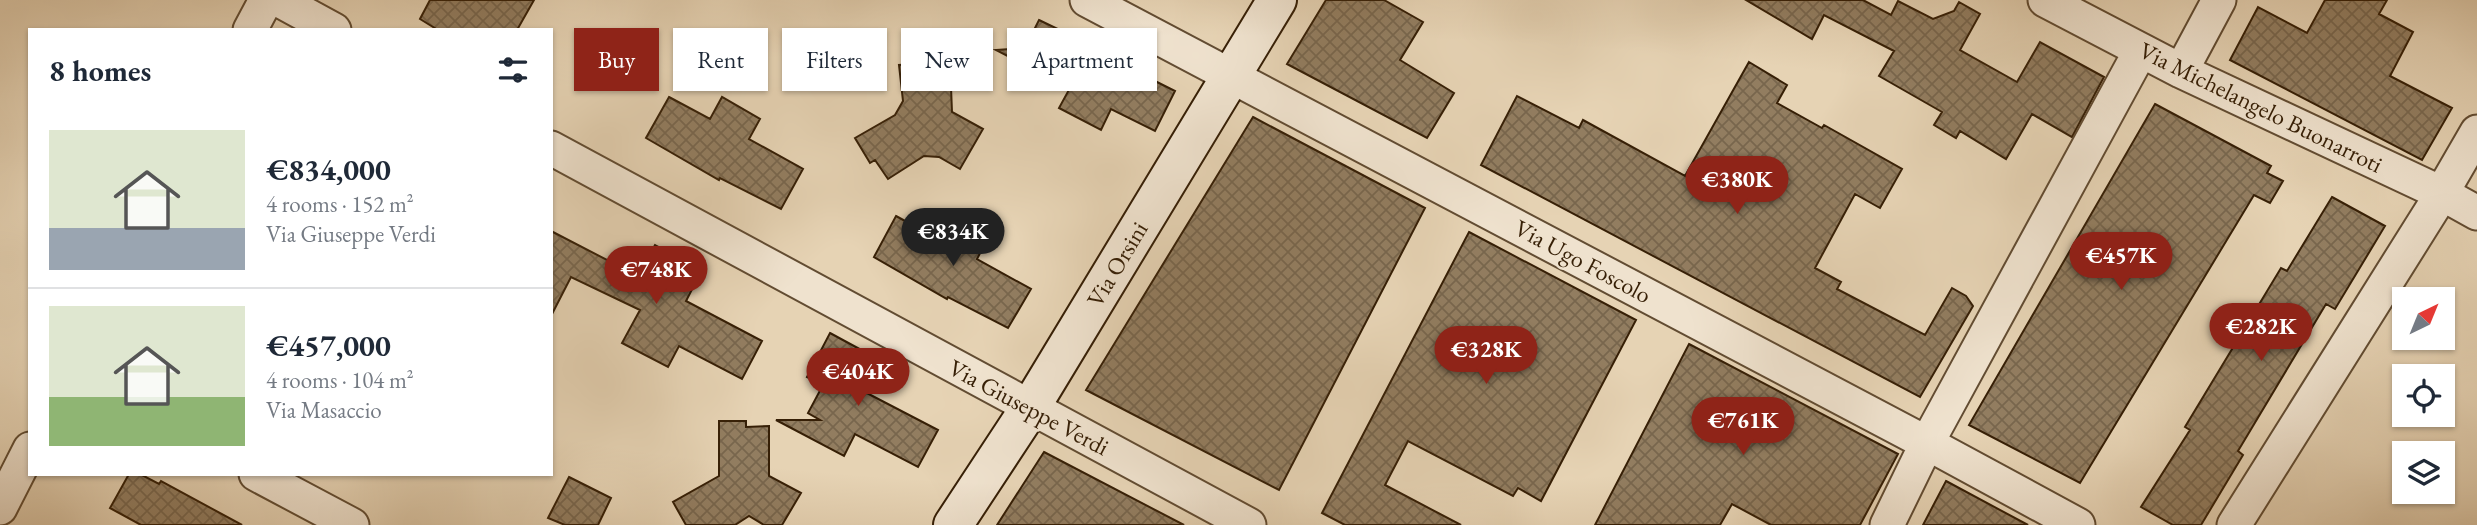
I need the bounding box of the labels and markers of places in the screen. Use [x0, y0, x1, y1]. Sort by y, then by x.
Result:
pin: €380K [1688, 156, 1786, 216]
pin: €834K [904, 208, 1002, 268]
pin: €457K [2072, 232, 2170, 292]
pin: €748K [607, 246, 705, 306]
pin: €282K [2212, 304, 2310, 363]
pin: €328K [1437, 326, 1535, 386]
pin: €404K [809, 348, 907, 408]
pin: €761K [1694, 398, 1792, 457]

